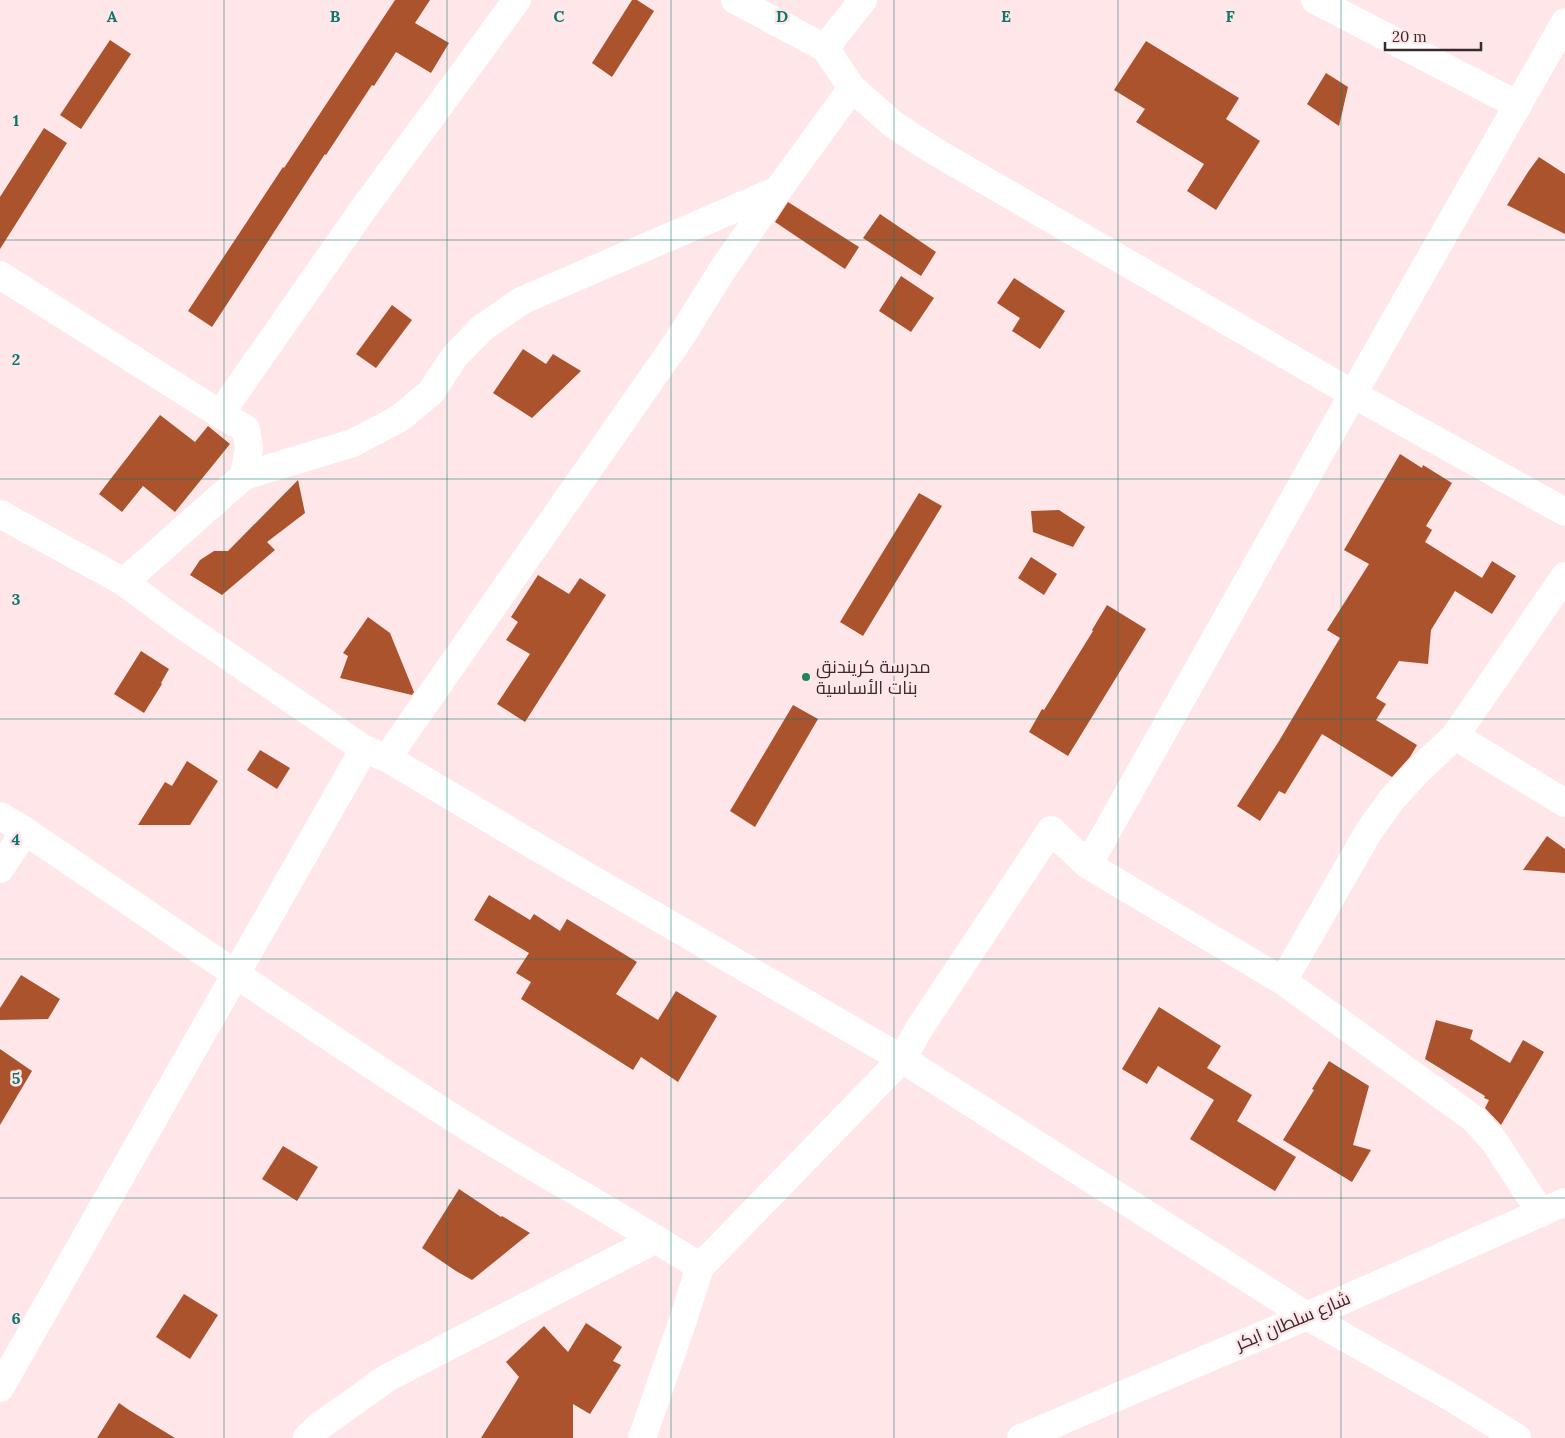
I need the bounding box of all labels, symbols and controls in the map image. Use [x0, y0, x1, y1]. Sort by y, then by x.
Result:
text: A [107, 6, 118, 26]
text: B [330, 6, 341, 26]
text: C [553, 6, 565, 26]
text: D [776, 6, 788, 26]
text: E [1001, 6, 1011, 26]
text: F [1225, 6, 1235, 26]
scale bar [1385, 20, 1481, 52]
text: 20 m [1392, 27, 1427, 46]
text: 1 [13, 110, 19, 130]
text: 2 [12, 349, 20, 369]
text: 3 [12, 589, 21, 609]
place label: مدرسة كريندنق بنات الأساسية [816, 655, 931, 699]
marker: مدرسة كريندنق بنات الأساسية [800, 671, 812, 683]
text: 4 [12, 829, 21, 849]
text: 5 [12, 1068, 21, 1088]
street label: شارع سلطان ابكر [1231, 1286, 1354, 1356]
text: 6 [11, 1308, 21, 1328]

